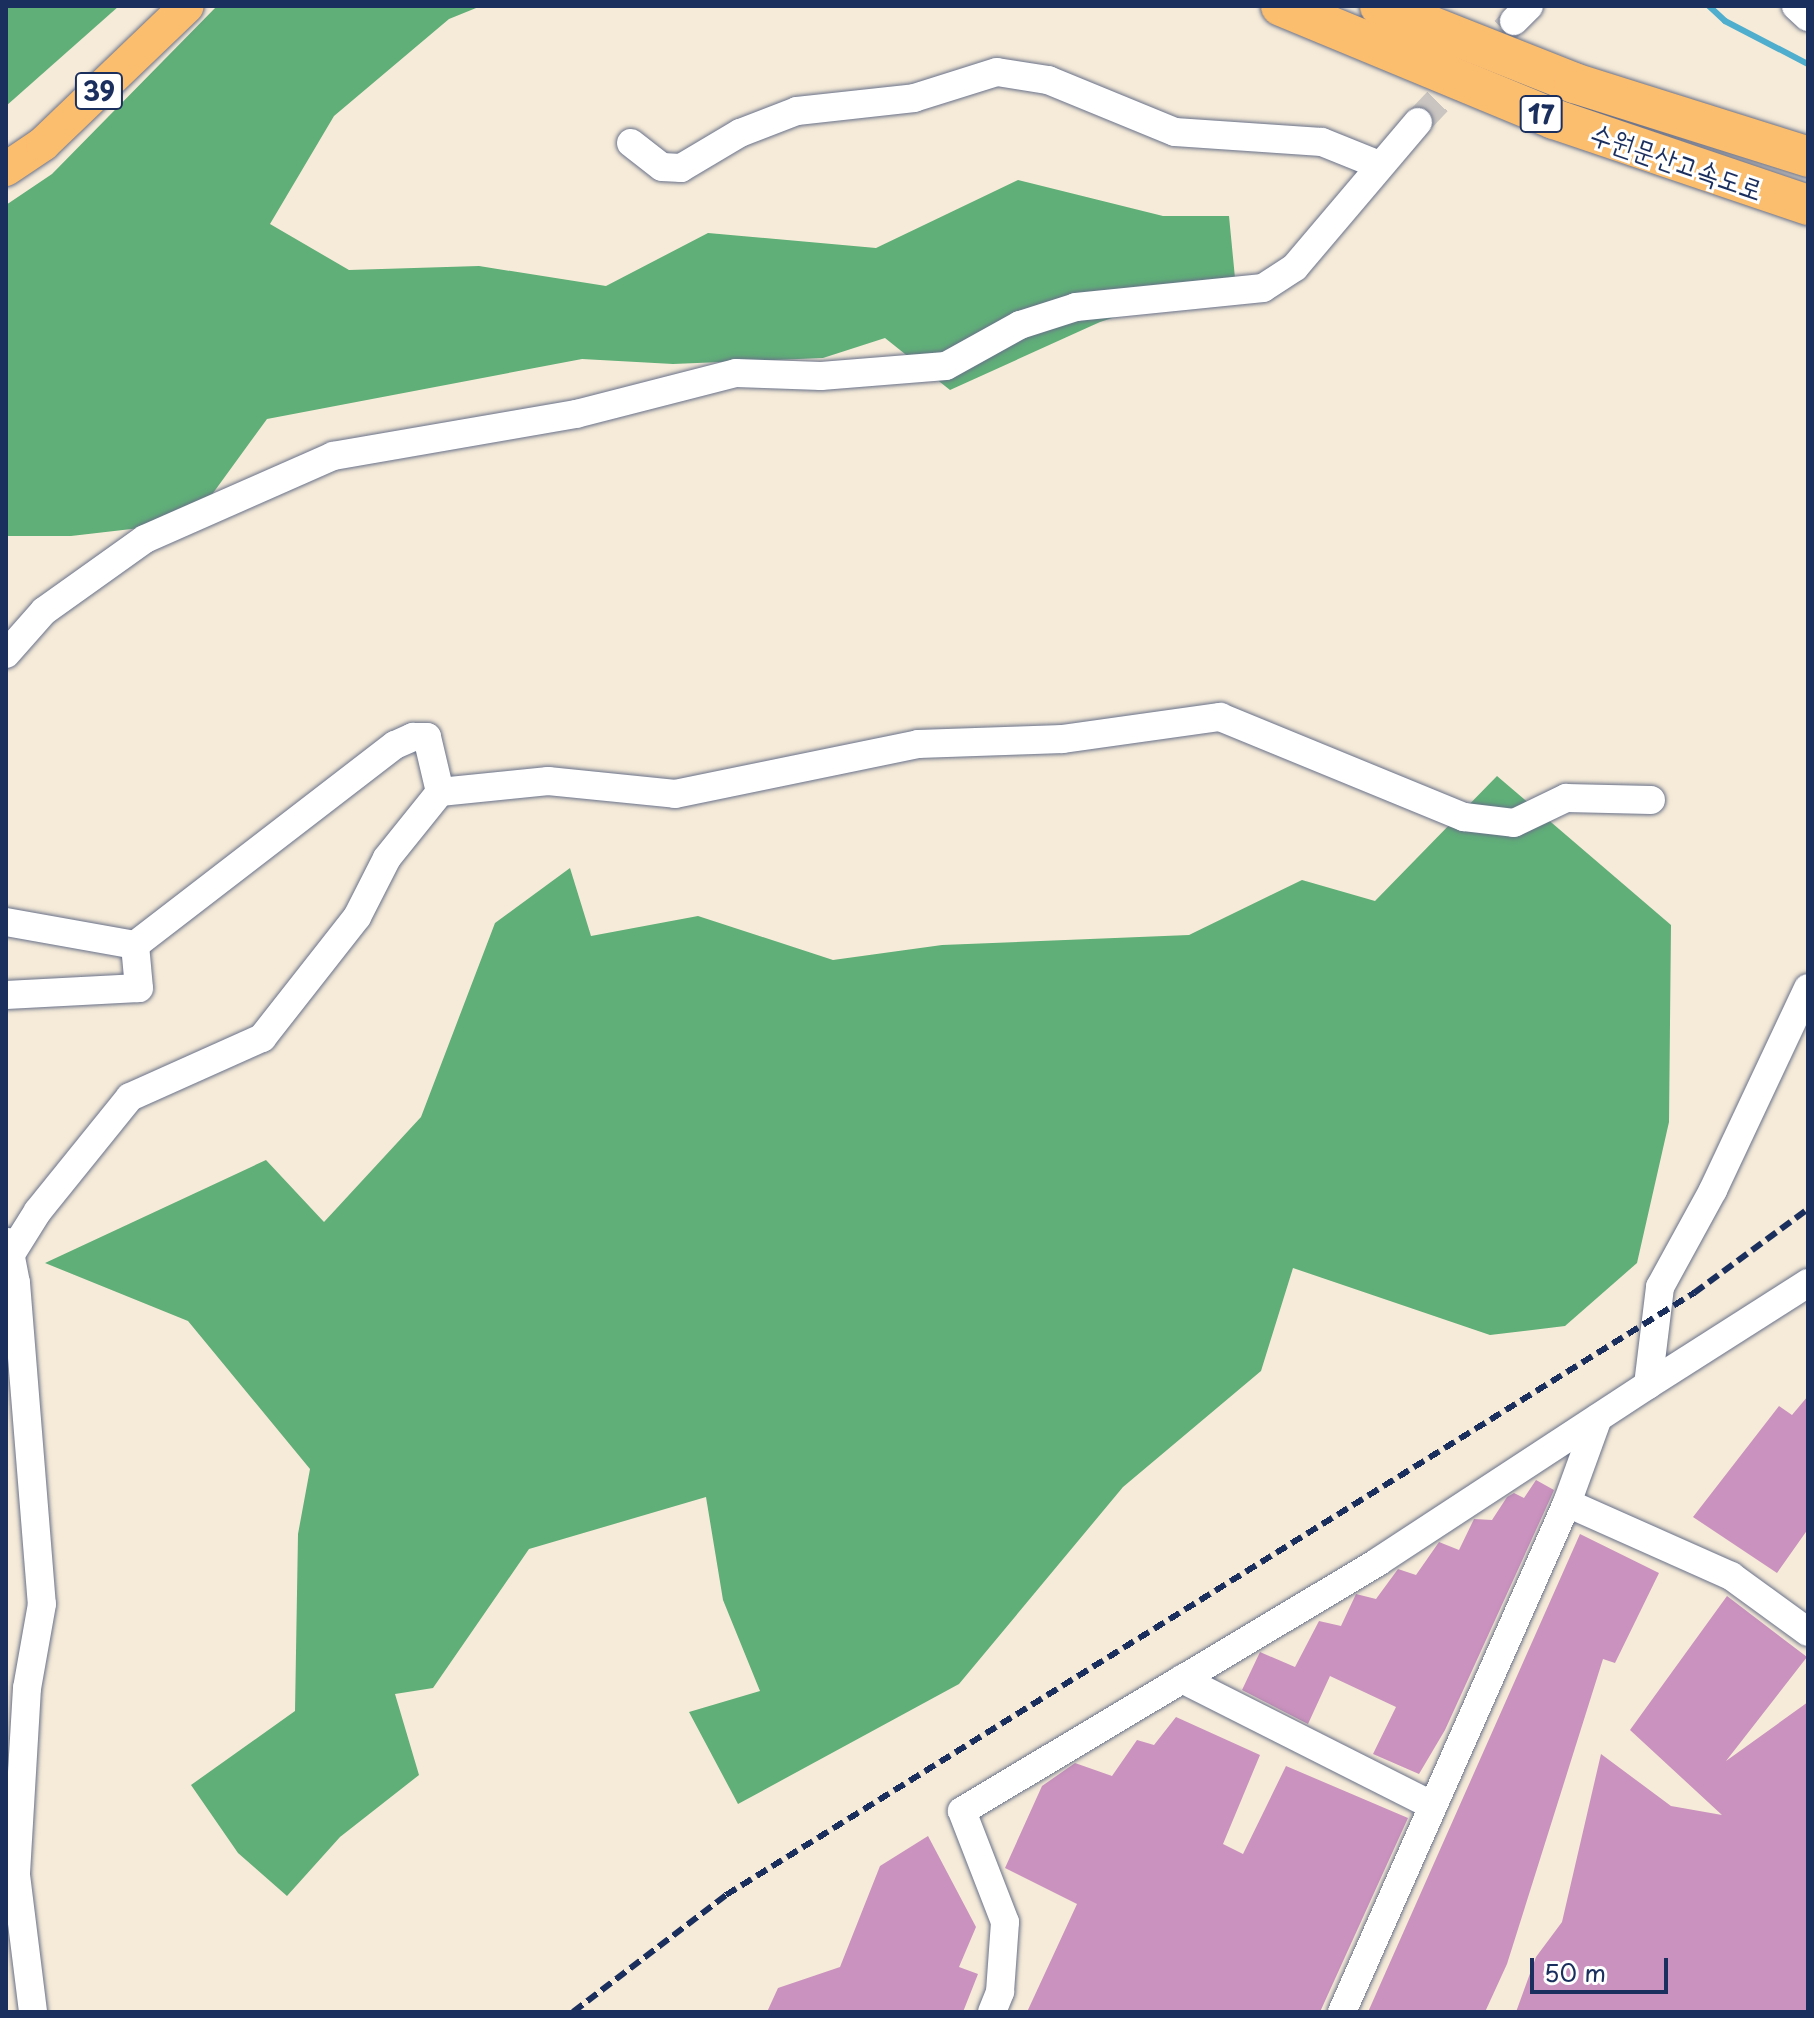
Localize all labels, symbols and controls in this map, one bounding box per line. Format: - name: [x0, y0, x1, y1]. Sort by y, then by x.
- road number: 39: [73, 69, 125, 113]
- road number: 17: [1519, 92, 1563, 136]
- street label: 수원문산고속도로: [1586, 116, 1768, 206]
- scale bar: [1534, 1942, 1672, 1992]
- text: 50 m: [1544, 1954, 1606, 1990]

